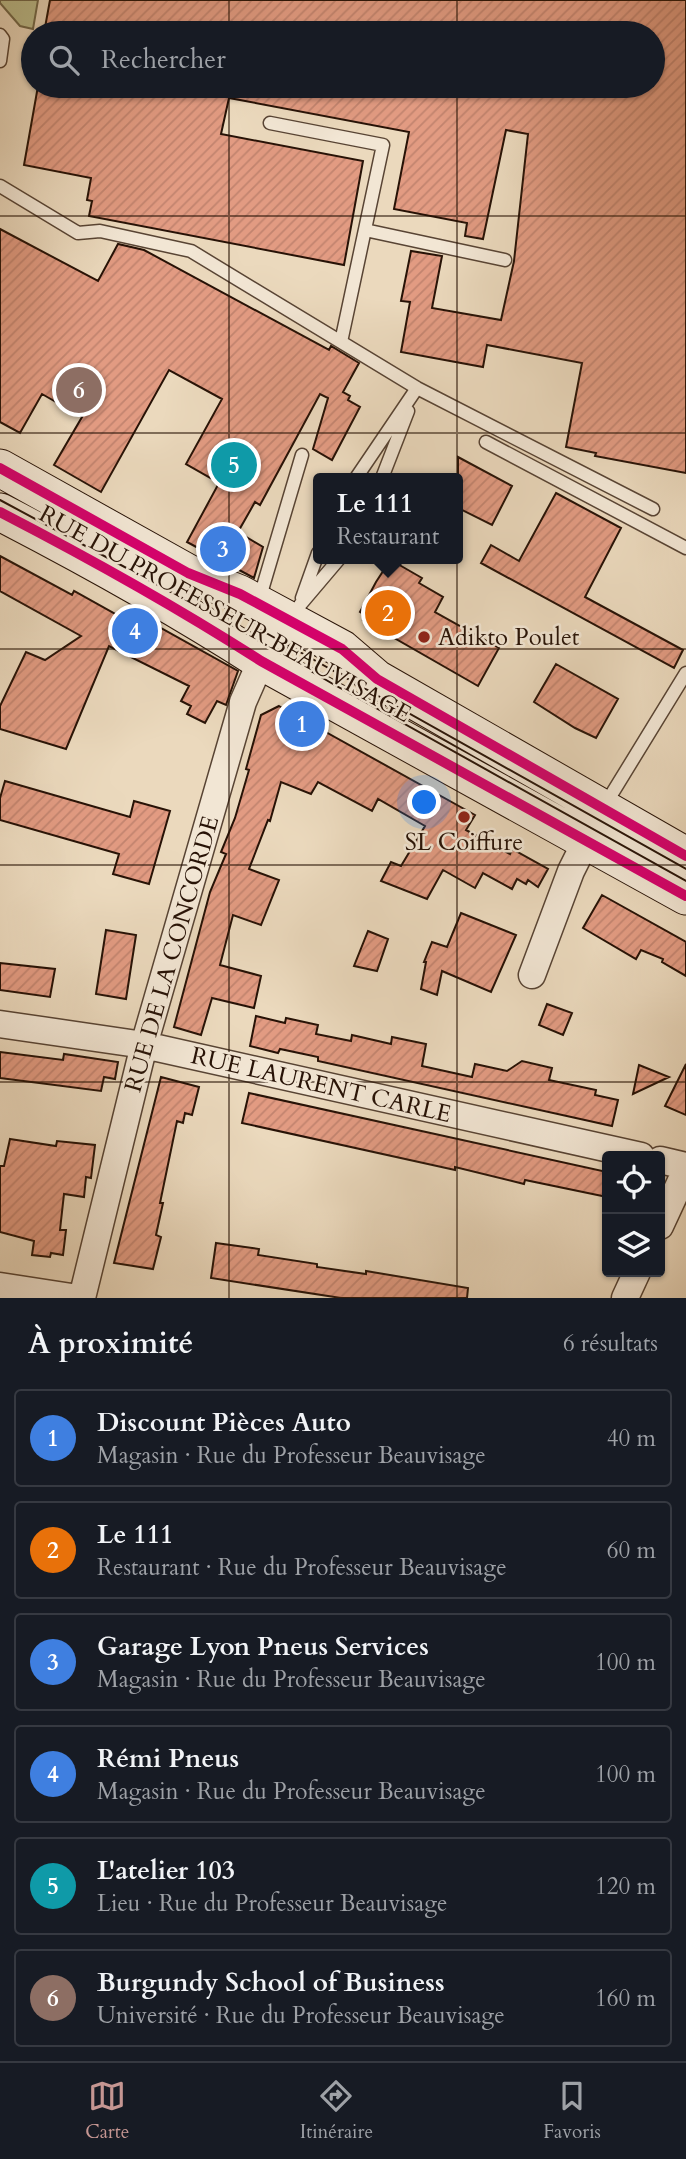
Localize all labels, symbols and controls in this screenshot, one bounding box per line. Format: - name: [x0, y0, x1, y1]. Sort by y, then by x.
- search box: [21, 21, 665, 98]
- icon: search: [45, 41, 83, 79]
- text: Rechercher: [101, 42, 226, 77]
- pin: 6: [56, 364, 102, 416]
- pin: 5: [211, 439, 257, 491]
- popup: [313, 473, 463, 564]
- text: Le 111: [337, 486, 413, 521]
- street label: RUE DU PROFESSEUR BEAUVISAGE: [33, 497, 417, 731]
- text: Restaurant: [337, 521, 439, 552]
- pin: 3: [200, 523, 246, 575]
- pin: 2: [365, 587, 411, 639]
- pin: 4: [112, 605, 158, 657]
- place label: Adikto Poulet: [438, 621, 580, 654]
- marker: Adikto Poulet: [416, 629, 432, 645]
- pin: 1: [279, 698, 325, 750]
- your location: [407, 785, 441, 819]
- marker: SL Coiffure: [456, 809, 472, 825]
- street label: RUE DE LA CONCORDE: [117, 812, 227, 1096]
- place label: SL Coiffure: [405, 826, 523, 859]
- street label: RUE LAURENT CARLE: [188, 1039, 454, 1131]
- map controls: [602, 1151, 665, 1277]
- button: locate: [602, 1151, 665, 1214]
- button: layers: [602, 1214, 665, 1277]
- text: À proximité: [28, 1323, 193, 1364]
- text: 6 résultats: [563, 1328, 658, 1359]
- text: Discount Pièces Auto: [97, 1405, 351, 1440]
- text: 1: [47, 1423, 59, 1454]
- text: 40 m: [607, 1423, 656, 1454]
- text: Magasin · Rue du Professeur Beauvisage: [97, 1440, 486, 1471]
- text: Le 111: [97, 1517, 173, 1552]
- text: 2: [47, 1535, 59, 1566]
- text: 60 m: [607, 1535, 656, 1566]
- text: Restaurant · Rue du Professeur Beauvisage: [97, 1552, 507, 1583]
- text: Garage Lyon Pneus Services: [97, 1629, 429, 1664]
- text: 3: [47, 1647, 59, 1678]
- text: 100 m: [595, 1647, 656, 1678]
- text: Magasin · Rue du Professeur Beauvisage: [97, 1664, 486, 1695]
- text: Rémi Pneus: [97, 1741, 239, 1776]
- text: 4: [47, 1759, 59, 1790]
- text: 100 m: [595, 1759, 656, 1790]
- text: Magasin · Rue du Professeur Beauvisage: [97, 1776, 486, 1807]
- text: L'atelier 103: [97, 1853, 235, 1888]
- text: 5: [47, 1871, 59, 1902]
- text: 120 m: [595, 1871, 656, 1902]
- text: Lieu · Rue du Professeur Beauvisage: [97, 1888, 447, 1919]
- text: Burgundy School of Business: [97, 1965, 445, 2000]
- text: 6: [47, 1983, 59, 2014]
- text: 160 m: [595, 1983, 656, 2014]
- text: Université · Rue du Professeur Beauvisage: [97, 2000, 505, 2031]
- tab: Carte: [85, 2077, 129, 2145]
- tab: Itinéraire: [300, 2077, 373, 2145]
- tab: Favoris: [543, 2077, 601, 2145]

